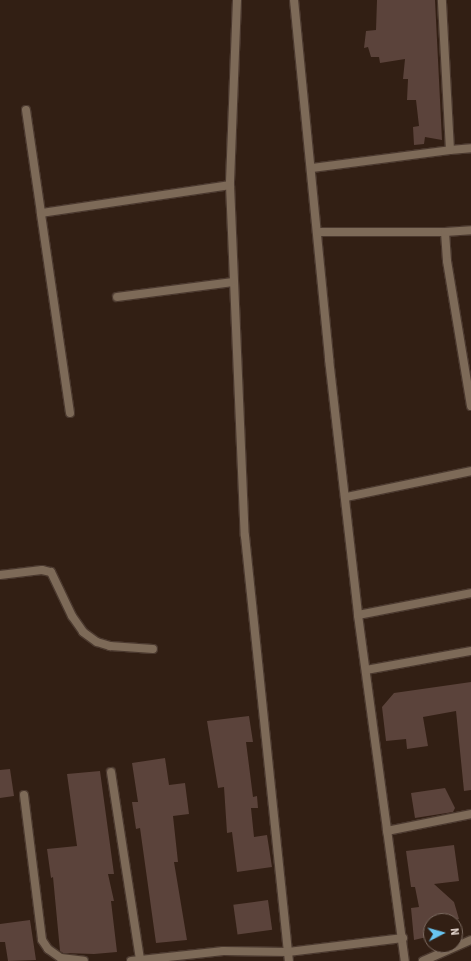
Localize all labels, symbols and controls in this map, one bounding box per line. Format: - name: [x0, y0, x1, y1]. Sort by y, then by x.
- north arrow: [423, 913, 463, 953]
- text: N: [447, 927, 462, 936]

